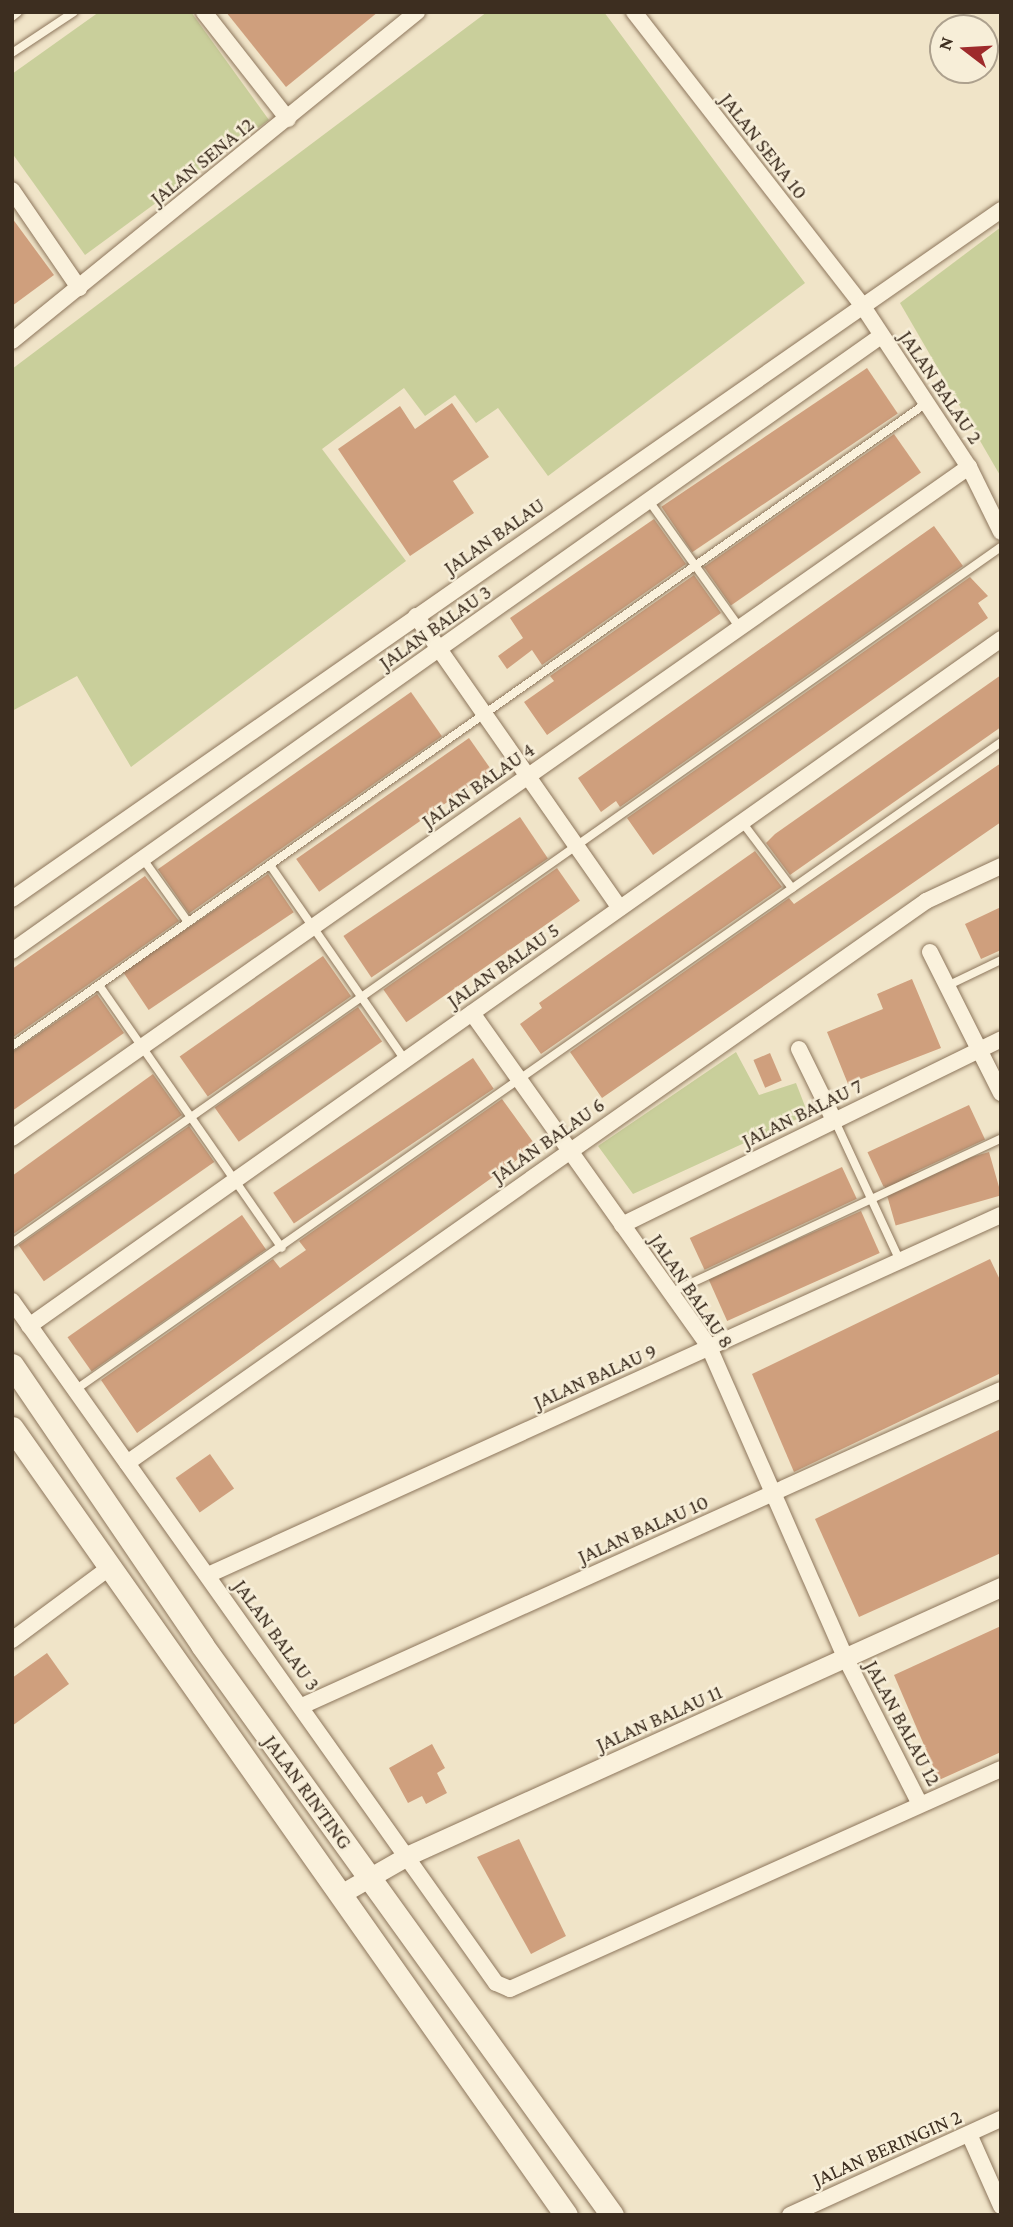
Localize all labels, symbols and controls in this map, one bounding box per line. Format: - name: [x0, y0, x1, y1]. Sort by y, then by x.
- north arrow: [929, 14, 999, 84]
- text: N: [933, 34, 957, 53]
- street label: JALAN SENA 10: [715, 88, 813, 204]
- street label: JALAN SENA 12: [145, 112, 259, 210]
- street label: JALAN BALAU 2: [894, 325, 988, 449]
- street label: JALAN BALAU: [439, 492, 549, 580]
- street label: JALAN BALAU 3: [374, 579, 496, 675]
- street label: JALAN BALAU 4: [417, 737, 539, 833]
- street label: JALAN BALAU 5: [442, 917, 564, 1013]
- street label: JALAN BALAU 7: [738, 1073, 866, 1153]
- street label: JALAN BALAU 6: [487, 1092, 609, 1188]
- street label: JALAN BALAU 8: [644, 1229, 740, 1353]
- street label: JALAN BALAU 9: [530, 1338, 660, 1414]
- street label: JALAN BALAU 10: [574, 1489, 712, 1569]
- street label: JALAN BALAU 3: [228, 1574, 326, 1696]
- street label: JALAN BALAU 12: [859, 1656, 947, 1790]
- street label: JALAN BALAU 11: [592, 1679, 726, 1757]
- street label: JALAN RINTING: [258, 1730, 358, 1854]
- street label: JALAN BERINGIN 2: [809, 2104, 965, 2192]

